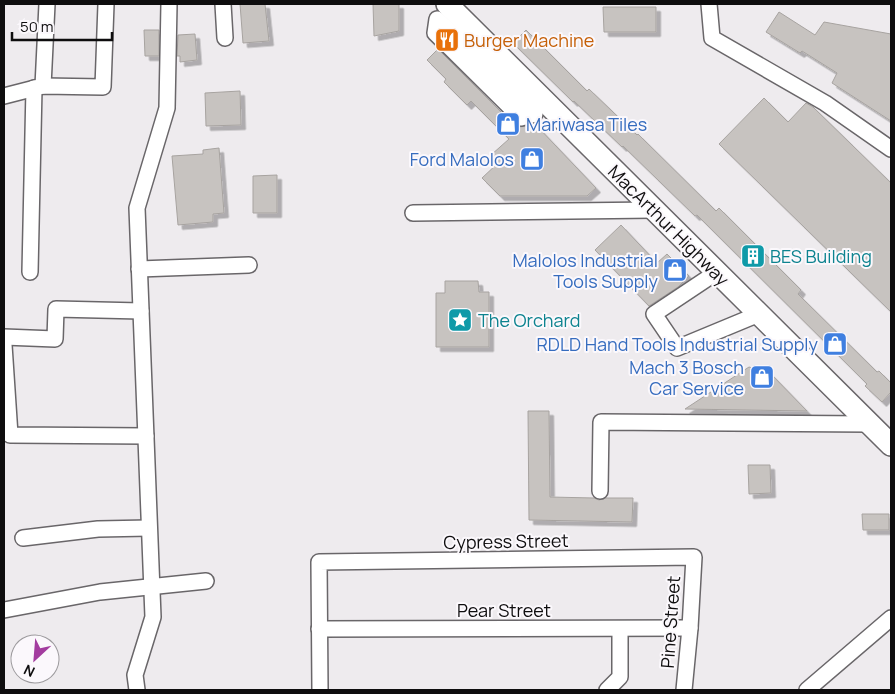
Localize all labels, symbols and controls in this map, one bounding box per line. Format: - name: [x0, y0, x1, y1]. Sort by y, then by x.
- scale bar: [12, 10, 112, 42]
- text: 50 m: [20, 16, 54, 37]
- restaurant icon: Burger Machine: [434, 27, 460, 53]
- place label: Burger Machine: [464, 28, 594, 52]
- shop icon: Mariwasa Tiles: [495, 111, 521, 137]
- place label: Mariwasa Tiles: [526, 112, 647, 136]
- shop icon: Ford Malolos: [519, 146, 545, 172]
- place label: Ford Malolos: [410, 147, 514, 171]
- street label: MacArthur Highway: [603, 159, 735, 291]
- building icon: BES Building: [740, 243, 766, 269]
- place label: BES Building: [770, 244, 872, 268]
- place label: Malolos Industrial Tools Supply: [512, 248, 658, 293]
- shop icon: Malolos Industrial Tools Supply: [662, 257, 688, 283]
- place icon: The Orchard: [447, 307, 473, 333]
- place label: The Orchard: [478, 308, 581, 332]
- shop icon: RDLD Hand Tools Industrial Supply: [822, 331, 848, 357]
- place label: RDLD Hand Tools Industrial Supply: [536, 332, 818, 356]
- place label: Mach 3 Bosch Car Service: [629, 355, 744, 400]
- shop icon: Mach 3 Bosch Car Service: [749, 364, 775, 390]
- street label: Cypress Street: [443, 528, 569, 554]
- street label: Pine Street: [655, 575, 685, 669]
- street label: Pear Street: [457, 598, 551, 622]
- north arrow: [10, 634, 60, 684]
- text: N: [20, 660, 38, 682]

